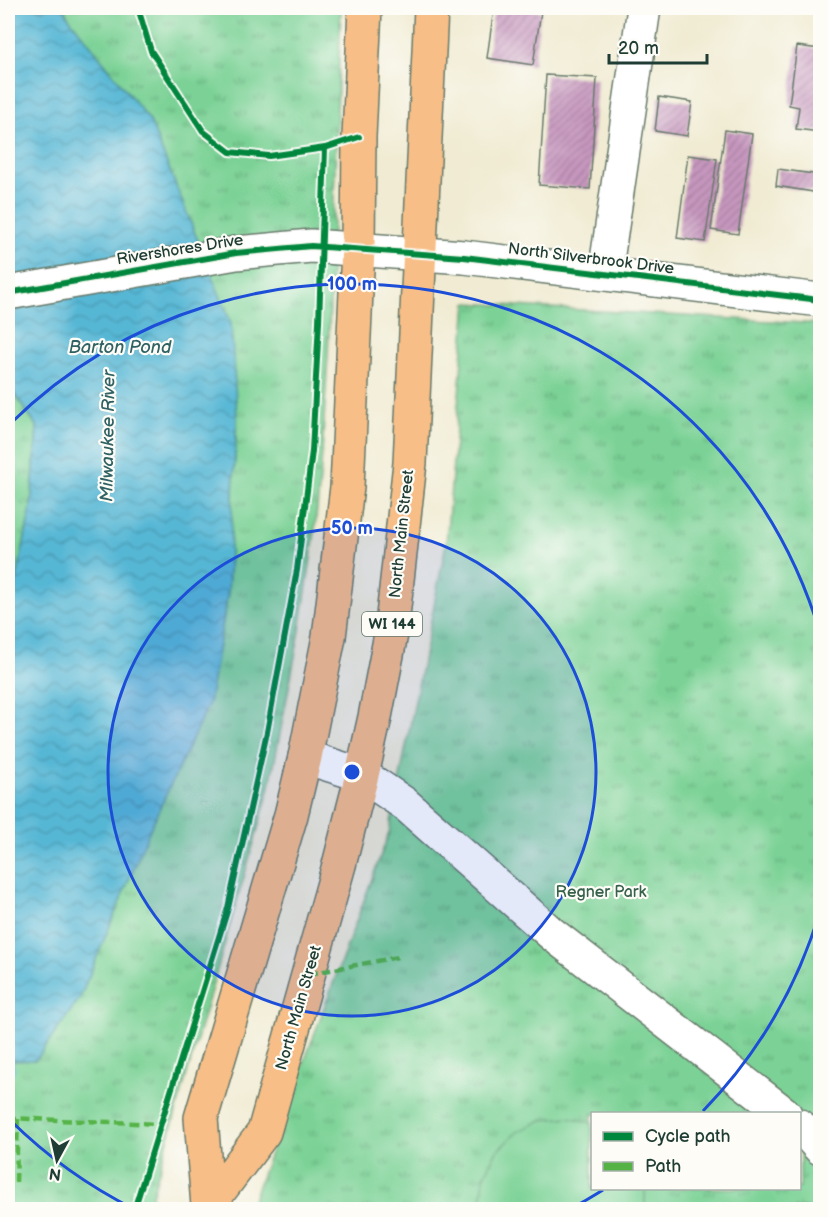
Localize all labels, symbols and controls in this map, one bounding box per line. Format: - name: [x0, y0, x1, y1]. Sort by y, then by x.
- scale bar: [609, 27, 706, 65]
- text: 20 m: [618, 38, 659, 59]
- street label: Rivershores Drive: [115, 231, 245, 269]
- street label: North Silverbrook Drive: [507, 239, 676, 279]
- text: 100 m: [327, 274, 377, 295]
- water label: Barton Pond: [69, 337, 172, 358]
- water label: Milwaukee River: [96, 368, 120, 502]
- street label: North Main Street: [386, 469, 418, 599]
- text: 50 m: [331, 518, 373, 539]
- road number: WI 144: [362, 612, 422, 636]
- centre of rings: [342, 762, 362, 782]
- park label: Regner Park: [556, 883, 647, 902]
- street label: North Main Street: [272, 943, 326, 1072]
- legend: [591, 1112, 801, 1190]
- text: Cycle path: [645, 1126, 731, 1147]
- north arrow: [27, 1130, 87, 1190]
- text: Path: [645, 1156, 681, 1177]
- text: N: [48, 1163, 62, 1184]

